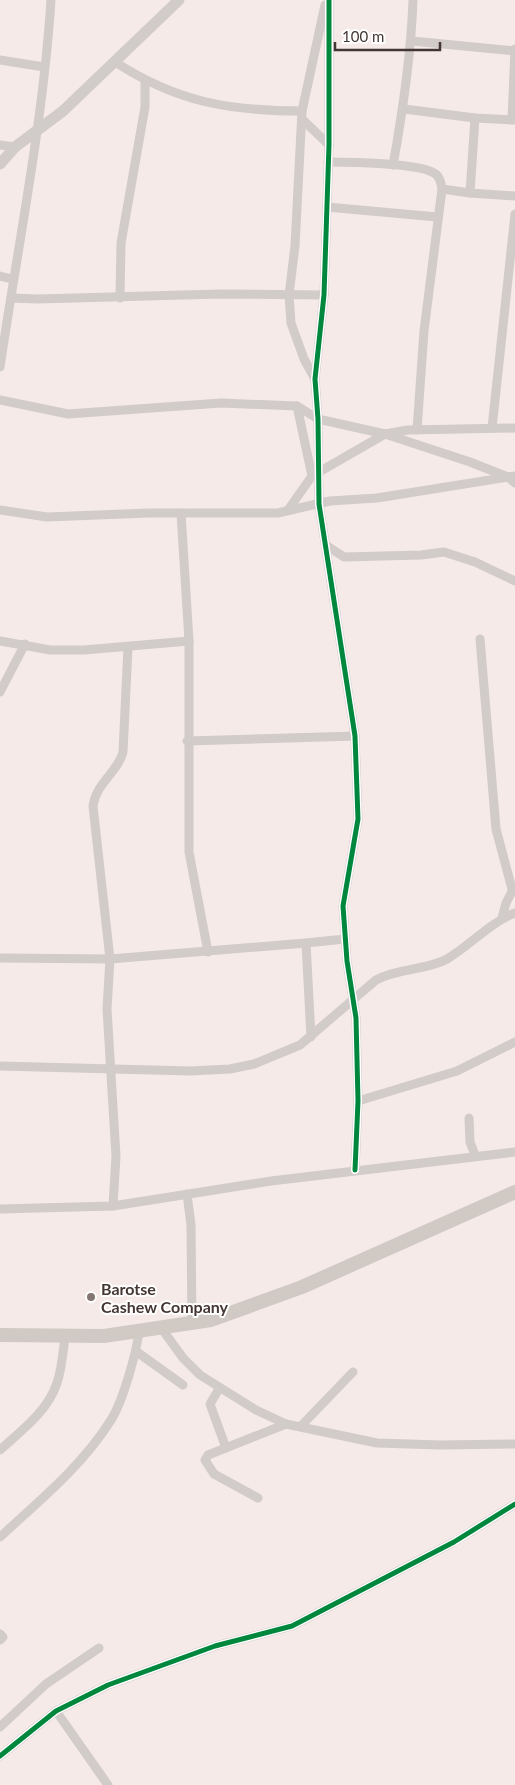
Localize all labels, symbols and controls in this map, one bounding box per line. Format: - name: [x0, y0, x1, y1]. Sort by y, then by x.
- scale bar: [335, 20, 440, 52]
- text: 100 m: [342, 27, 384, 45]
- place label: Barotse Cashew Company: [101, 1279, 229, 1316]
- marker: Barotse Cashew Company: [85, 1291, 97, 1303]

